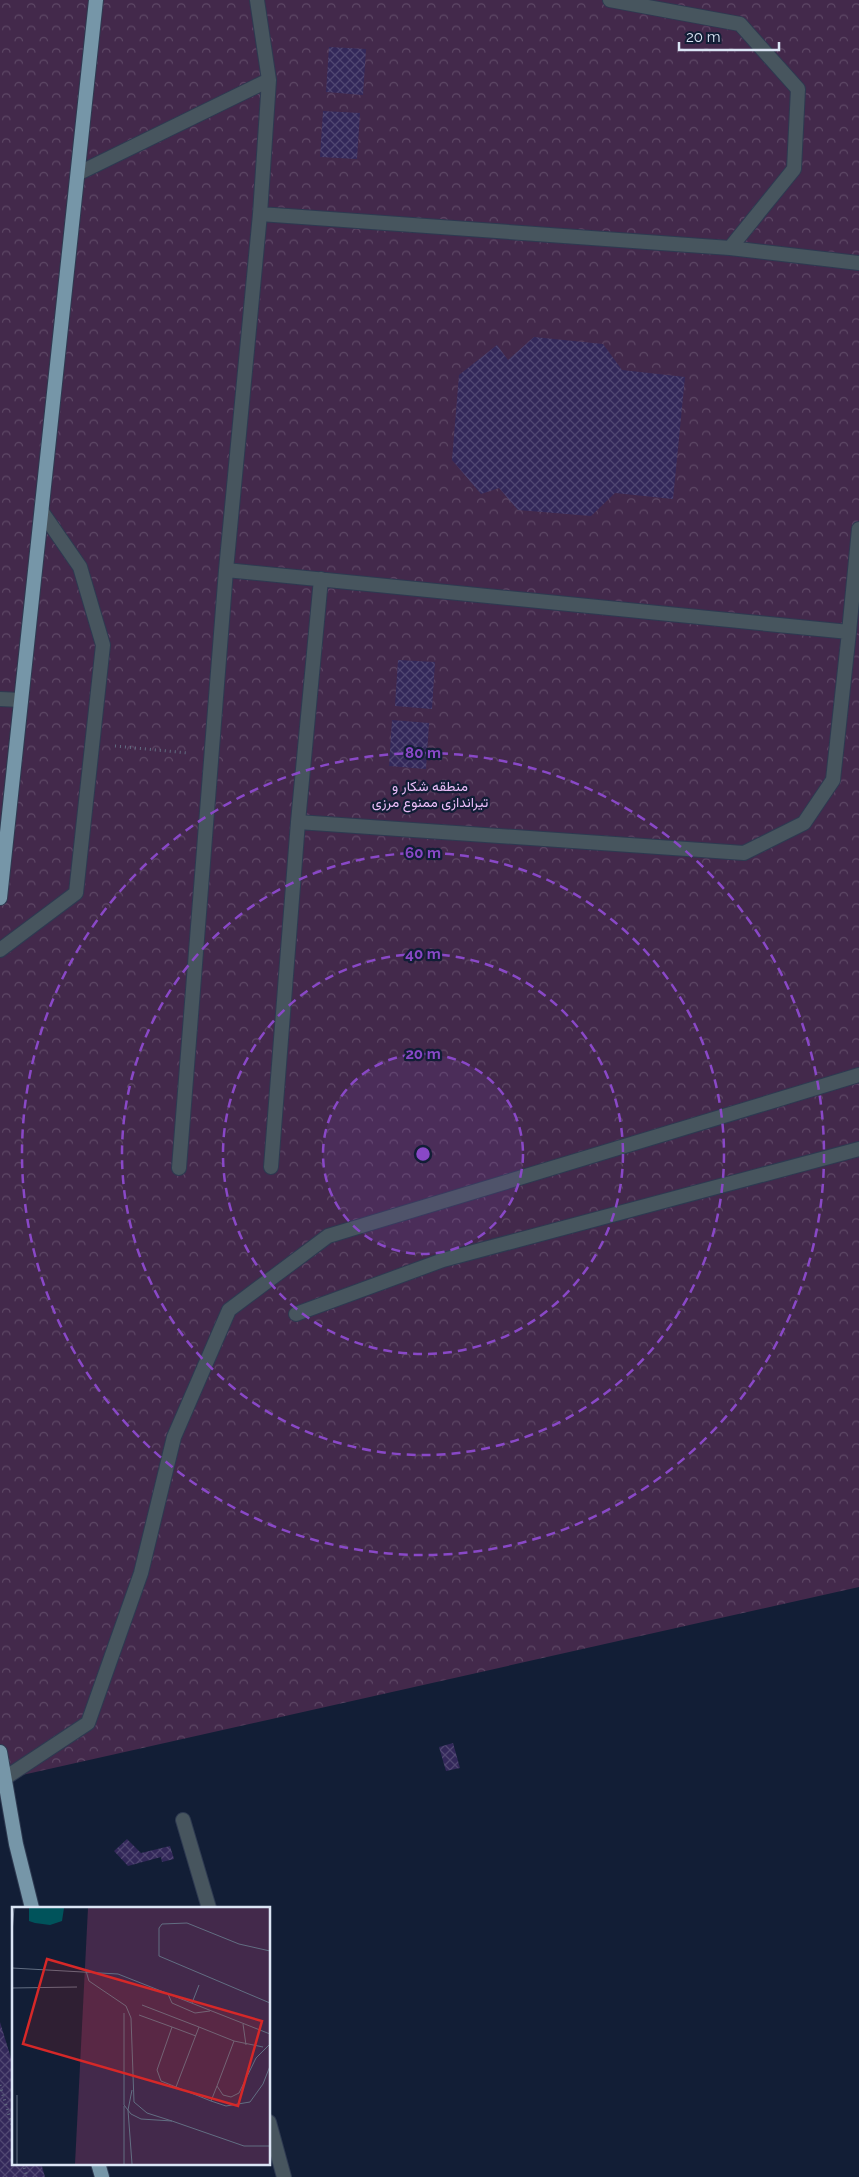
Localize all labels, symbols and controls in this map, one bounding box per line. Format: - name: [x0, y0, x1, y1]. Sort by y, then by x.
- scale bar: [679, 20, 779, 52]
- text: 20 m: [686, 28, 721, 46]
- text: 80 m: [405, 744, 441, 762]
- park label: منطقه شکار و تیراندازی ممنوع مرزی: [372, 778, 488, 813]
- text: 60 m: [405, 844, 441, 862]
- text: 40 m: [405, 945, 441, 963]
- text: 20 m: [405, 1045, 441, 1063]
- centre of rings: [414, 1145, 432, 1163]
- inset map: [12, 1907, 270, 2164]

